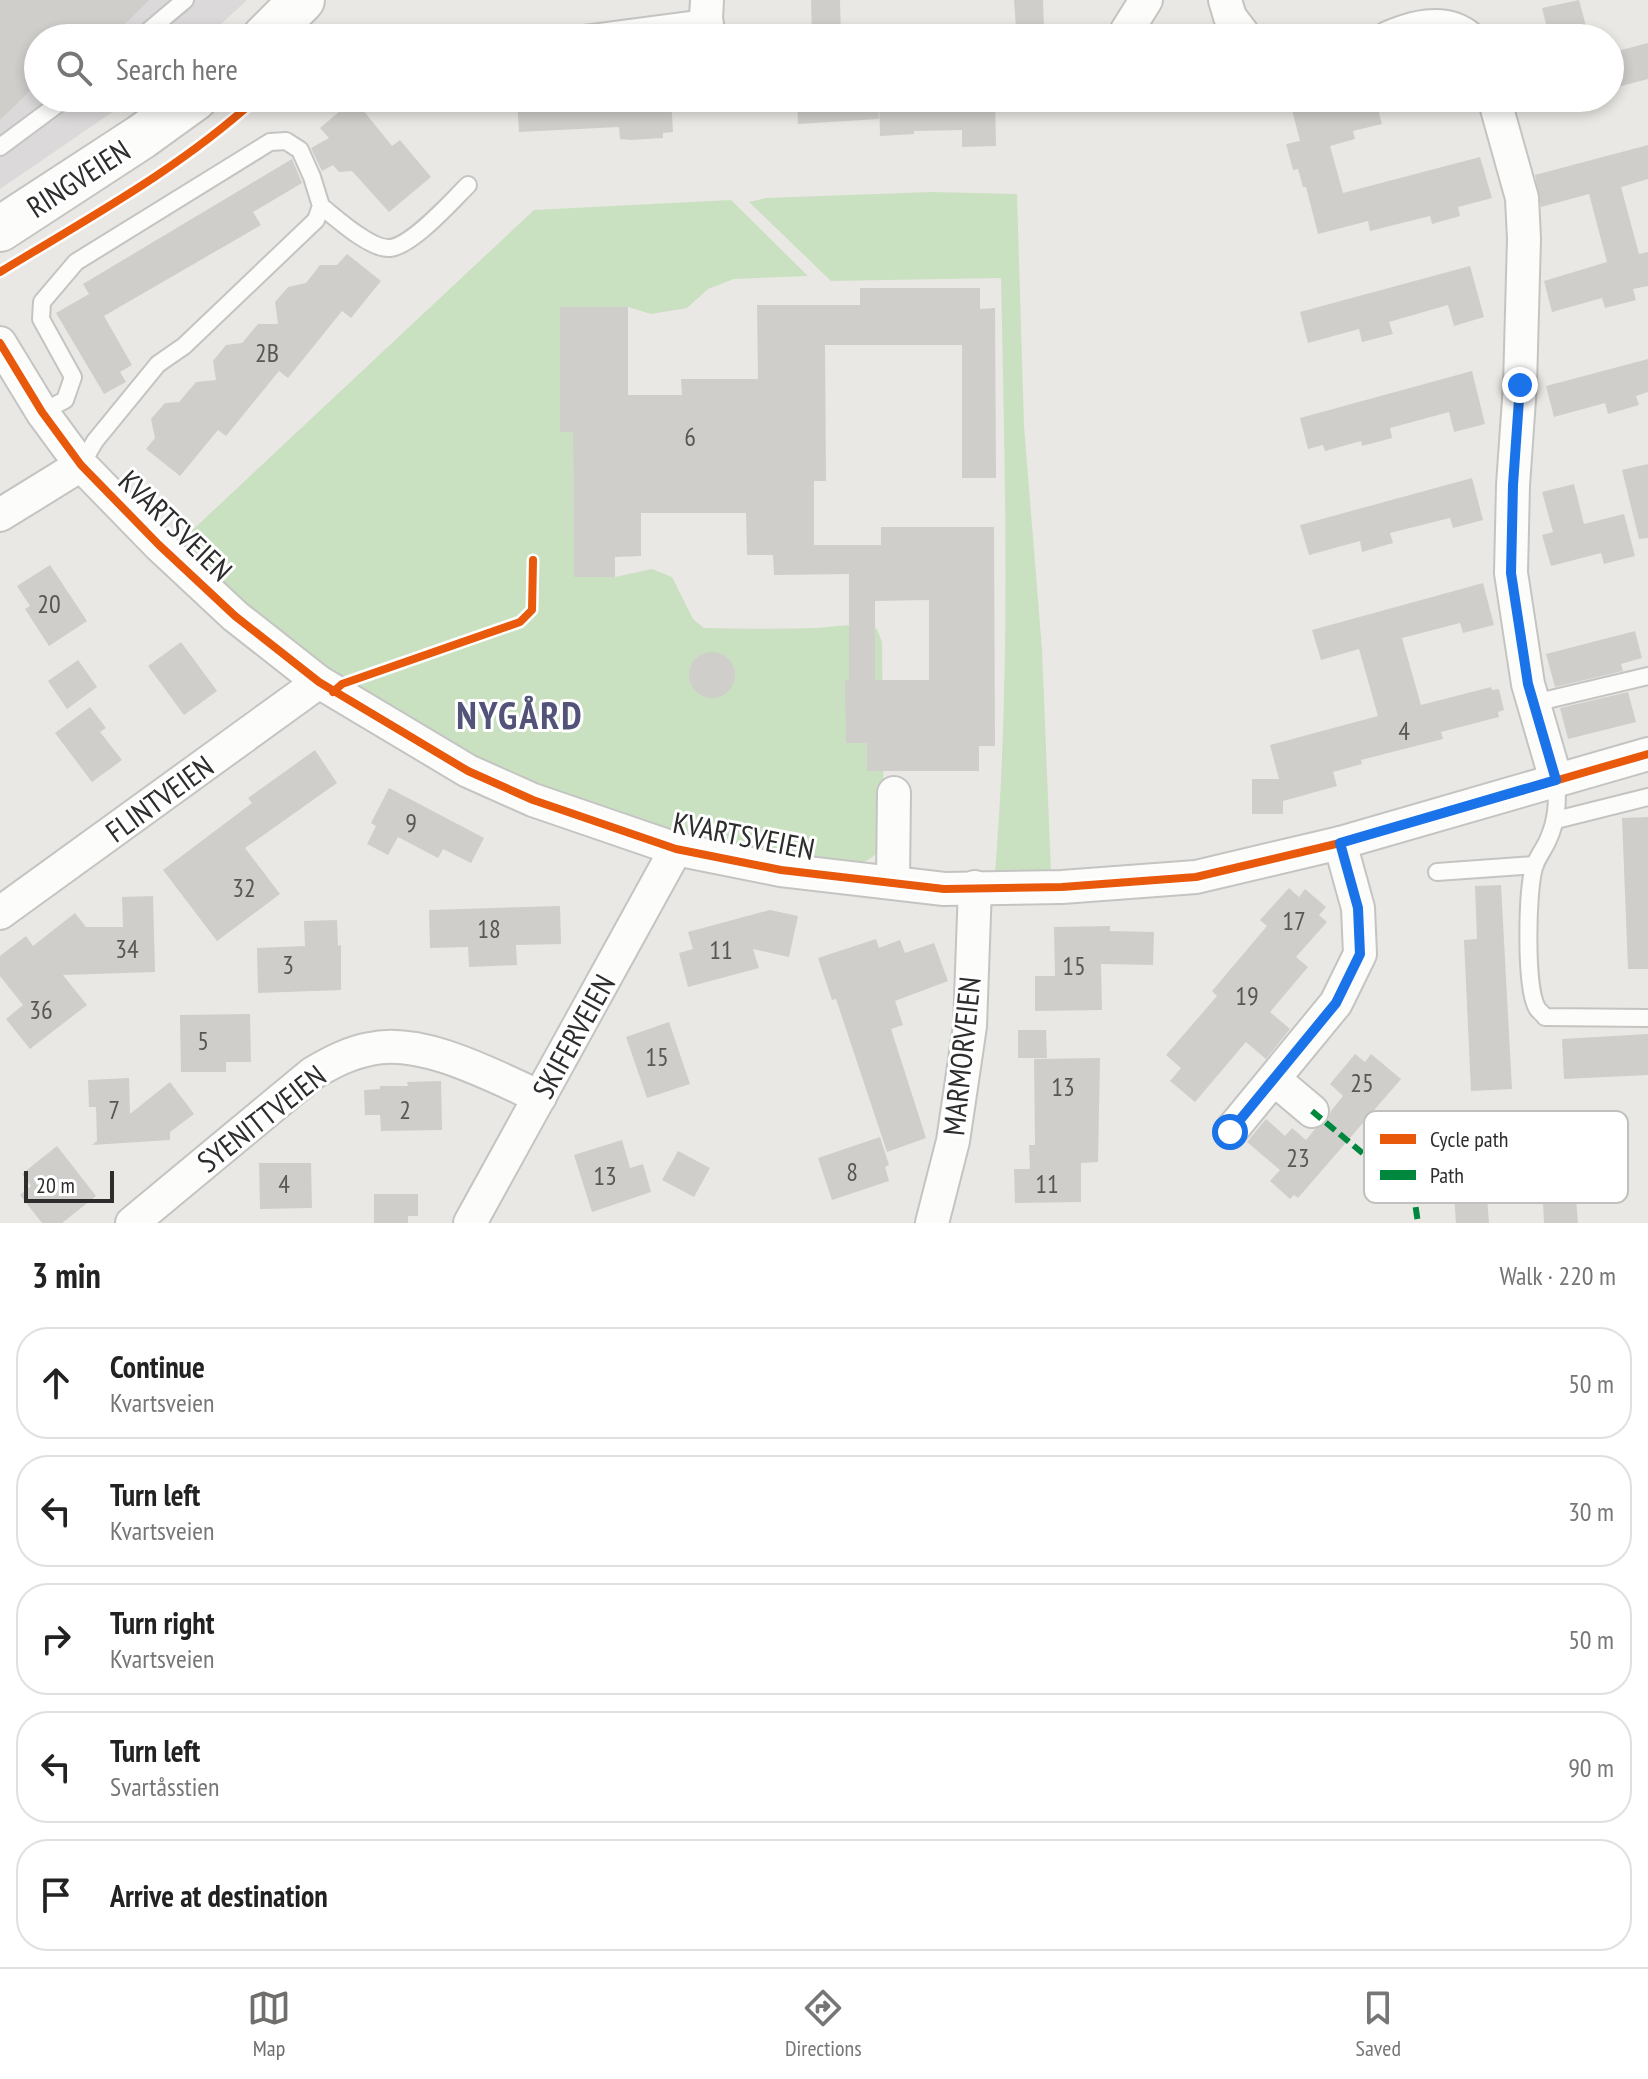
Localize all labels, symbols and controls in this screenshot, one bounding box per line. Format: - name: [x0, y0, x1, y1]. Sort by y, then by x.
- search box: [24, 24, 1624, 112]
- icon: search: [52, 46, 96, 90]
- text: Search here: [116, 49, 238, 88]
- street label: RINGVEIEN: [19, 130, 137, 226]
- house number: 2B: [255, 336, 279, 369]
- route end: [1502, 367, 1538, 403]
- house number: 6: [684, 420, 696, 453]
- street label: KVARTSVEIEN: [111, 461, 241, 589]
- house number: 20: [37, 587, 61, 620]
- district label: NYGÅRD: [456, 690, 584, 739]
- house number: 4: [1398, 714, 1410, 747]
- street label: FLINTVEIEN: [97, 746, 221, 850]
- street label: KVARTSVEIEN: [670, 802, 818, 868]
- house number: 9: [405, 806, 417, 839]
- house number: 32: [232, 871, 256, 904]
- house number: 17: [1282, 904, 1306, 937]
- house number: 18: [477, 912, 501, 945]
- house number: 34: [115, 932, 139, 965]
- house number: 11: [709, 933, 733, 966]
- house number: 3: [282, 948, 294, 981]
- house number: 15: [1062, 949, 1086, 982]
- street label: SKIFERVEIEN: [523, 967, 623, 1105]
- street label: MARMORVEIEN: [933, 975, 989, 1137]
- house number: 19: [1235, 979, 1259, 1012]
- house number: 36: [29, 993, 53, 1026]
- house number: 5: [197, 1024, 209, 1057]
- house number: 15: [645, 1040, 669, 1073]
- street label: SYENITTVEIEN: [189, 1056, 333, 1180]
- house number: 25: [1350, 1066, 1374, 1099]
- house number: 13: [1051, 1070, 1075, 1103]
- house number: 7: [108, 1093, 120, 1126]
- house number: 2: [399, 1093, 411, 1126]
- legend: [1364, 1111, 1628, 1203]
- route start: [1212, 1114, 1248, 1150]
- text: Cycle path: [1430, 1125, 1508, 1153]
- house number: 23: [1286, 1141, 1310, 1174]
- house number: 8: [846, 1155, 858, 1188]
- house number: 13: [593, 1159, 617, 1192]
- text: Path: [1430, 1161, 1464, 1189]
- scale bar: [24, 1167, 114, 1203]
- house number: 4: [278, 1167, 290, 1200]
- house number: 11: [1035, 1167, 1059, 1200]
- text: 20 m: [36, 1171, 75, 1199]
- text: 3 min: [32, 1253, 101, 1297]
- text: Walk · 220 m: [1499, 1259, 1616, 1292]
- text: Continue: [110, 1347, 205, 1386]
- icon: ahead: [34, 1361, 78, 1405]
- text: 50 m: [1568, 1367, 1614, 1400]
- text: Kvartsveien: [110, 1386, 215, 1419]
- text: Turn left: [110, 1475, 200, 1514]
- icon: left: [34, 1489, 78, 1533]
- text: 30 m: [1568, 1495, 1614, 1528]
- text: Kvartsveien: [110, 1514, 215, 1547]
- text: Turn right: [110, 1603, 214, 1642]
- icon: right: [34, 1617, 78, 1661]
- text: 50 m: [1568, 1623, 1614, 1656]
- text: Kvartsveien: [110, 1642, 215, 1675]
- text: Turn left: [110, 1731, 200, 1770]
- icon: left: [34, 1745, 78, 1789]
- text: 90 m: [1568, 1751, 1614, 1784]
- text: Svartåsstien: [110, 1770, 219, 1803]
- icon: arrive: [34, 1873, 78, 1917]
- text: Arrive at destination: [110, 1876, 328, 1915]
- tab: Map: [247, 1986, 291, 2062]
- tab: Directions: [785, 1986, 862, 2062]
- tab: Saved: [1356, 1986, 1401, 2062]

